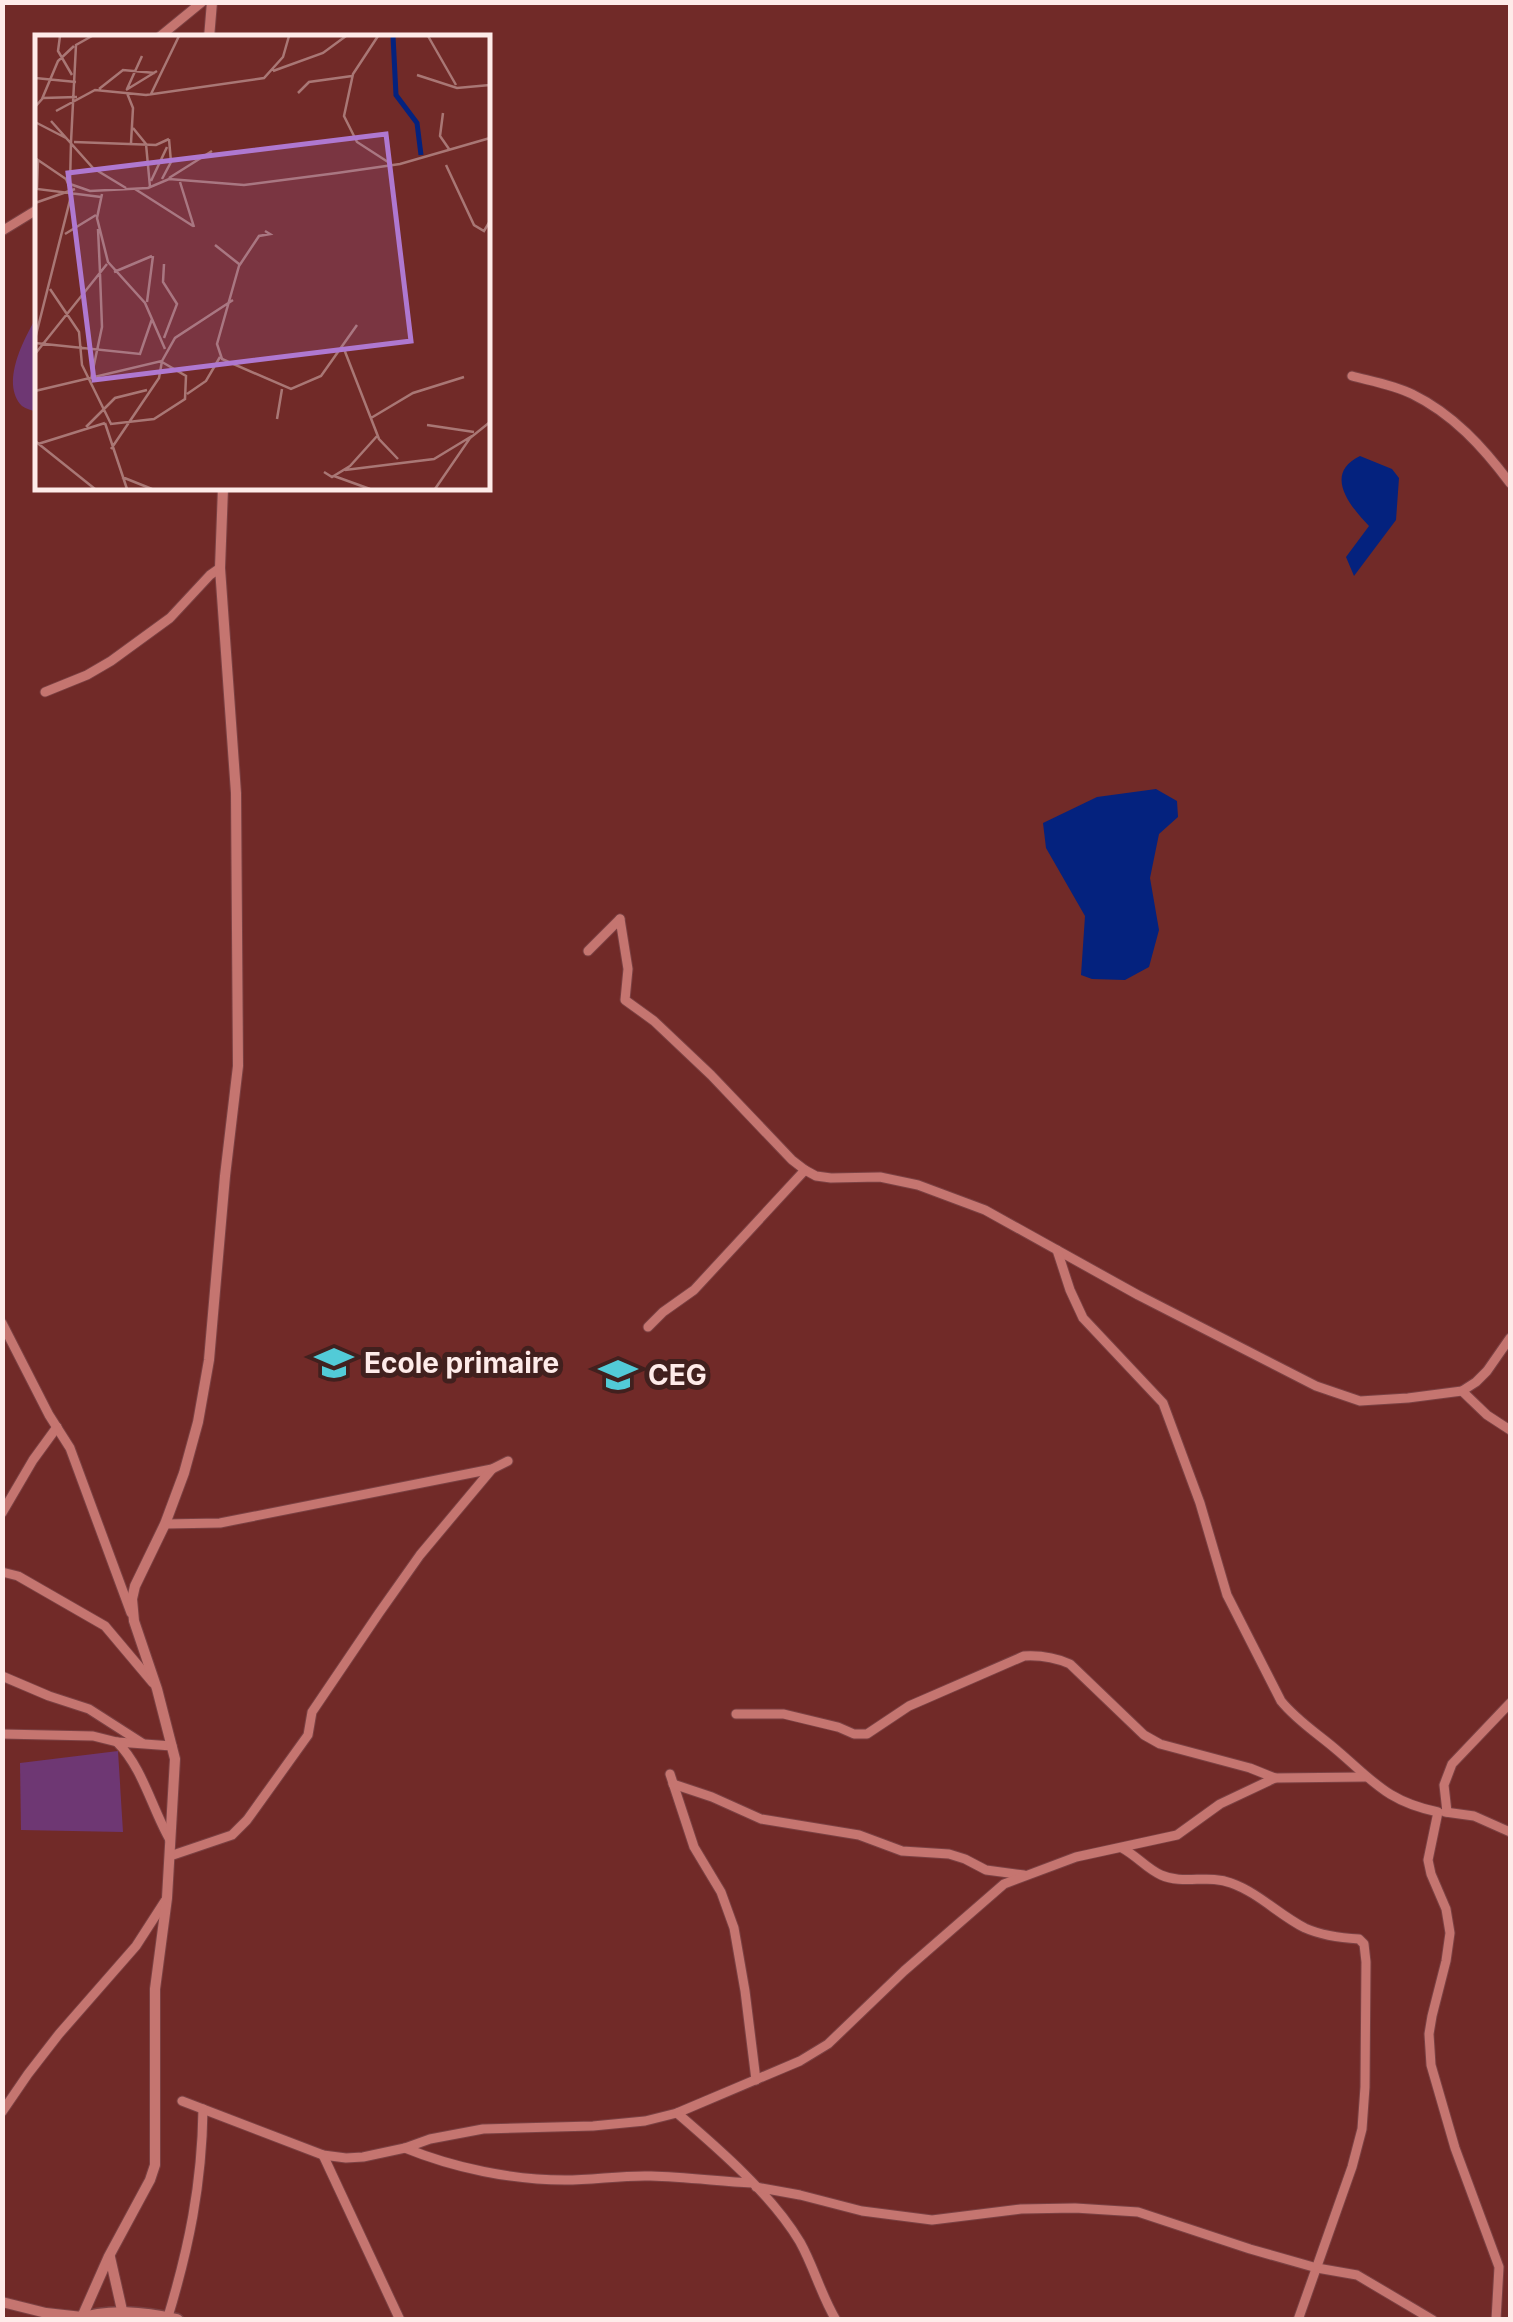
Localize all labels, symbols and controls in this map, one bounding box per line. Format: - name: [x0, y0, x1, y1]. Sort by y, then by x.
- inset map: [35, 35, 490, 490]
- school or university icon: Ecole primaire: [313, 1342, 355, 1384]
- place label: Ecole primaire: [364, 1346, 559, 1380]
- school or university icon: CEG: [597, 1354, 639, 1396]
- place label: CEG: [648, 1358, 707, 1392]

